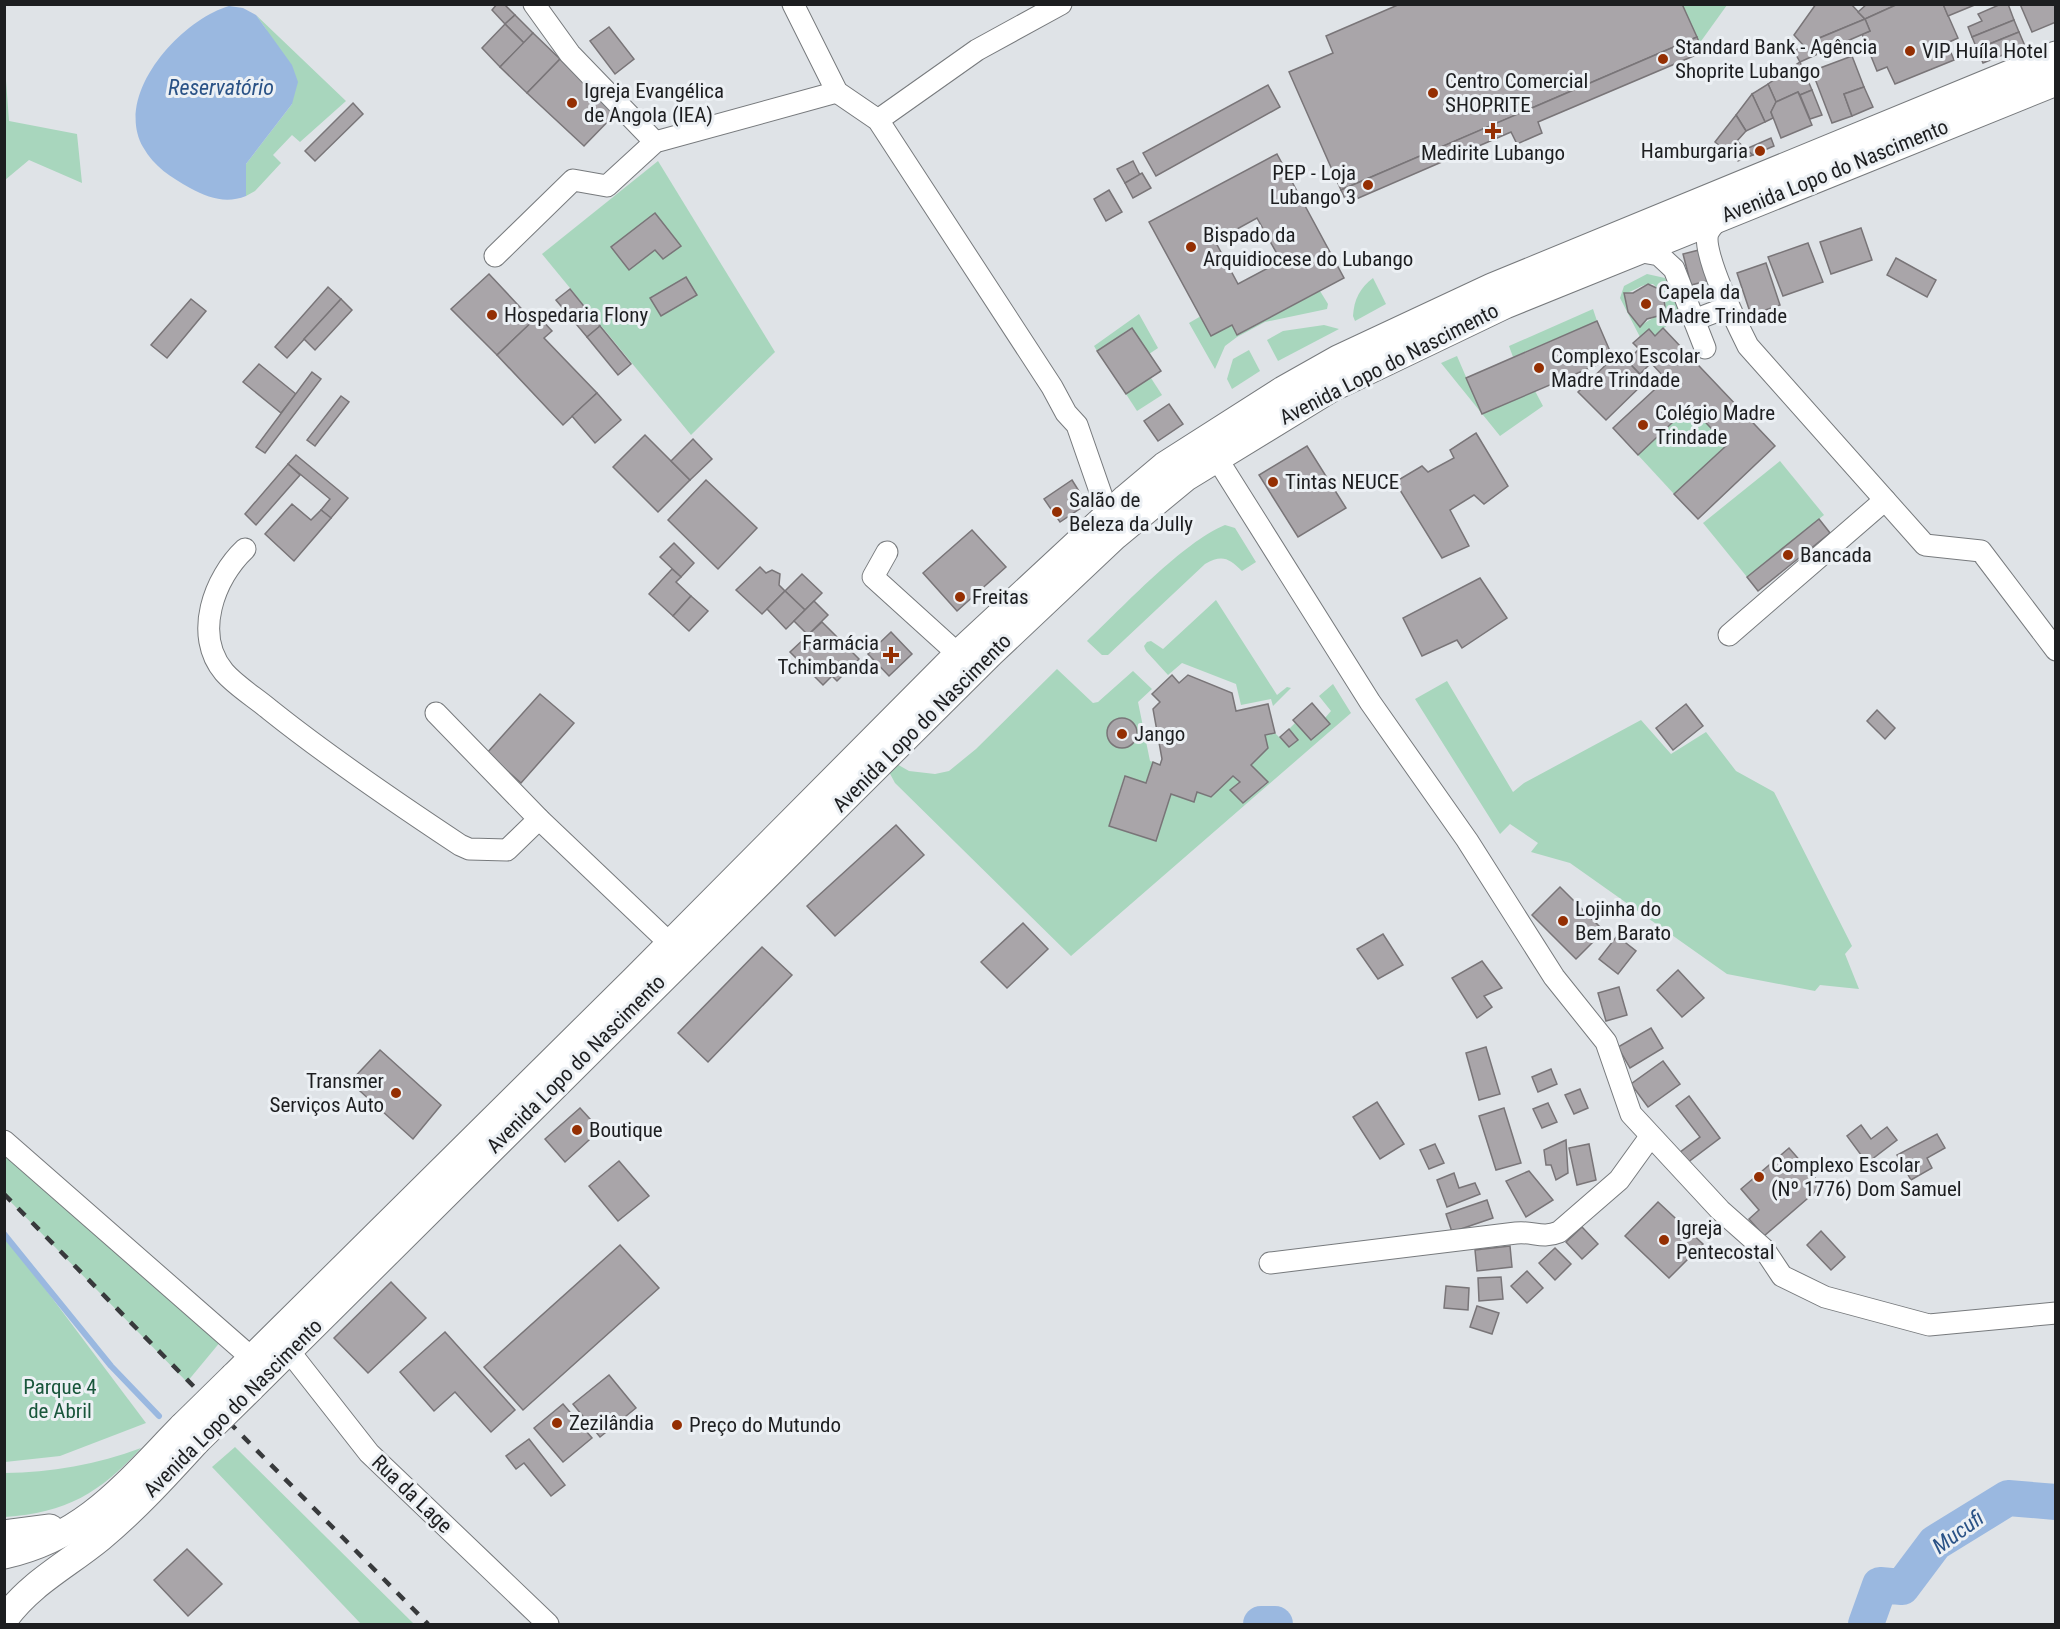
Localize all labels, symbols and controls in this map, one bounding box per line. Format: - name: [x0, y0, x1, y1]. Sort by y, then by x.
- place label: Standard Bank - Agência Shoprite Lubango: [1675, 35, 1877, 83]
- place label: VIP Huíla Hotel: [1922, 39, 2048, 63]
- marker: VIP Huíla Hotel: [1903, 44, 1917, 58]
- marker: Standard Bank - Agência Shoprite Lubango: [1656, 52, 1670, 66]
- place label: Centro Comercial SHOPRITE: [1445, 69, 1588, 117]
- water label: Reservatório: [168, 75, 274, 100]
- place label: Igreja Evangélica de Angola (IEA): [584, 79, 724, 127]
- marker: Centro Comercial SHOPRITE: [1426, 86, 1440, 100]
- marker: Igreja Evangélica de Angola (IEA): [565, 96, 579, 110]
- street label: Avenida Lopo do Nascimento: [1718, 115, 1952, 227]
- marker: Medirite Lubango: [1486, 124, 1500, 138]
- place label: Hamburgaria: [1641, 139, 1748, 163]
- place label: Medirite Lubango: [1421, 141, 1565, 165]
- marker: Hamburgaria: [1753, 144, 1767, 158]
- place label: PEP - Loja Lubango 3: [1270, 161, 1356, 209]
- marker: PEP - Loja Lubango 3: [1361, 178, 1375, 192]
- place label: Bispado da Arquidiocese do Lubango: [1203, 223, 1413, 271]
- marker: Bispado da Arquidiocese do Lubango: [1184, 240, 1198, 254]
- place label: Capela da Madre Trindade: [1658, 280, 1787, 328]
- marker: Capela da Madre Trindade: [1639, 297, 1653, 311]
- street label: Avenida Lopo do Nascimento: [1276, 298, 1502, 430]
- place label: Hospedaria Flony: [504, 303, 649, 327]
- marker: Hospedaria Flony: [485, 308, 499, 322]
- place label: Complexo Escolar Madre Trindade: [1551, 344, 1700, 392]
- marker: Complexo Escolar Madre Trindade: [1532, 361, 1546, 375]
- place label: Colégio Madre Trindade: [1655, 401, 1775, 449]
- marker: Colégio Madre Trindade: [1636, 418, 1650, 432]
- place label: Tintas NEUCE: [1285, 470, 1399, 494]
- marker: Tintas NEUCE: [1266, 475, 1280, 489]
- place label: Salão de Beleza da Jully: [1069, 488, 1193, 536]
- marker: Salão de Beleza da Jully: [1050, 505, 1064, 519]
- place label: Bancada: [1800, 543, 1872, 567]
- marker: Bancada: [1781, 548, 1795, 562]
- place label: Freitas: [972, 585, 1029, 609]
- marker: Freitas: [953, 590, 967, 604]
- street label: Avenida Lopo do Nascimento: [828, 629, 1016, 817]
- place label: Farmácia Tchimbanda: [778, 631, 879, 679]
- marker: Farmácia Tchimbanda: [884, 648, 898, 662]
- place label: Jango: [1134, 722, 1185, 746]
- marker: Jango: [1115, 727, 1129, 741]
- place label: Lojinha do Bem Barato: [1575, 897, 1671, 945]
- marker: Lojinha do Bem Barato: [1556, 914, 1570, 928]
- street label: Avenida Lopo do Nascimento: [482, 970, 670, 1158]
- place label: Transmer Serviços Auto: [270, 1069, 384, 1117]
- marker: Transmer Serviços Auto: [389, 1086, 403, 1100]
- place label: Boutique: [589, 1118, 663, 1142]
- marker: Boutique: [570, 1123, 584, 1137]
- place label: Complexo Escolar (Nº 1776) Dom Samuel: [1771, 1153, 1962, 1201]
- marker: Complexo Escolar (Nº 1776) Dom Samuel: [1752, 1170, 1766, 1184]
- place label: Igreja Pentecostal: [1676, 1216, 1775, 1264]
- marker: Igreja Pentecostal: [1657, 1233, 1671, 1247]
- street label: Avenida Lopo do Nascimento: [139, 1314, 327, 1502]
- park label: Parque 4 de Abril: [23, 1375, 97, 1423]
- place label: Zezilândia: [569, 1411, 654, 1435]
- place label: Preço do Mutundo: [689, 1413, 841, 1437]
- marker: Zezilândia: [550, 1416, 564, 1430]
- marker: Preço do Mutundo: [670, 1418, 684, 1432]
- street label: Rua da Lage: [367, 1450, 457, 1538]
- water label: Mucufi: [1928, 1505, 1988, 1559]

